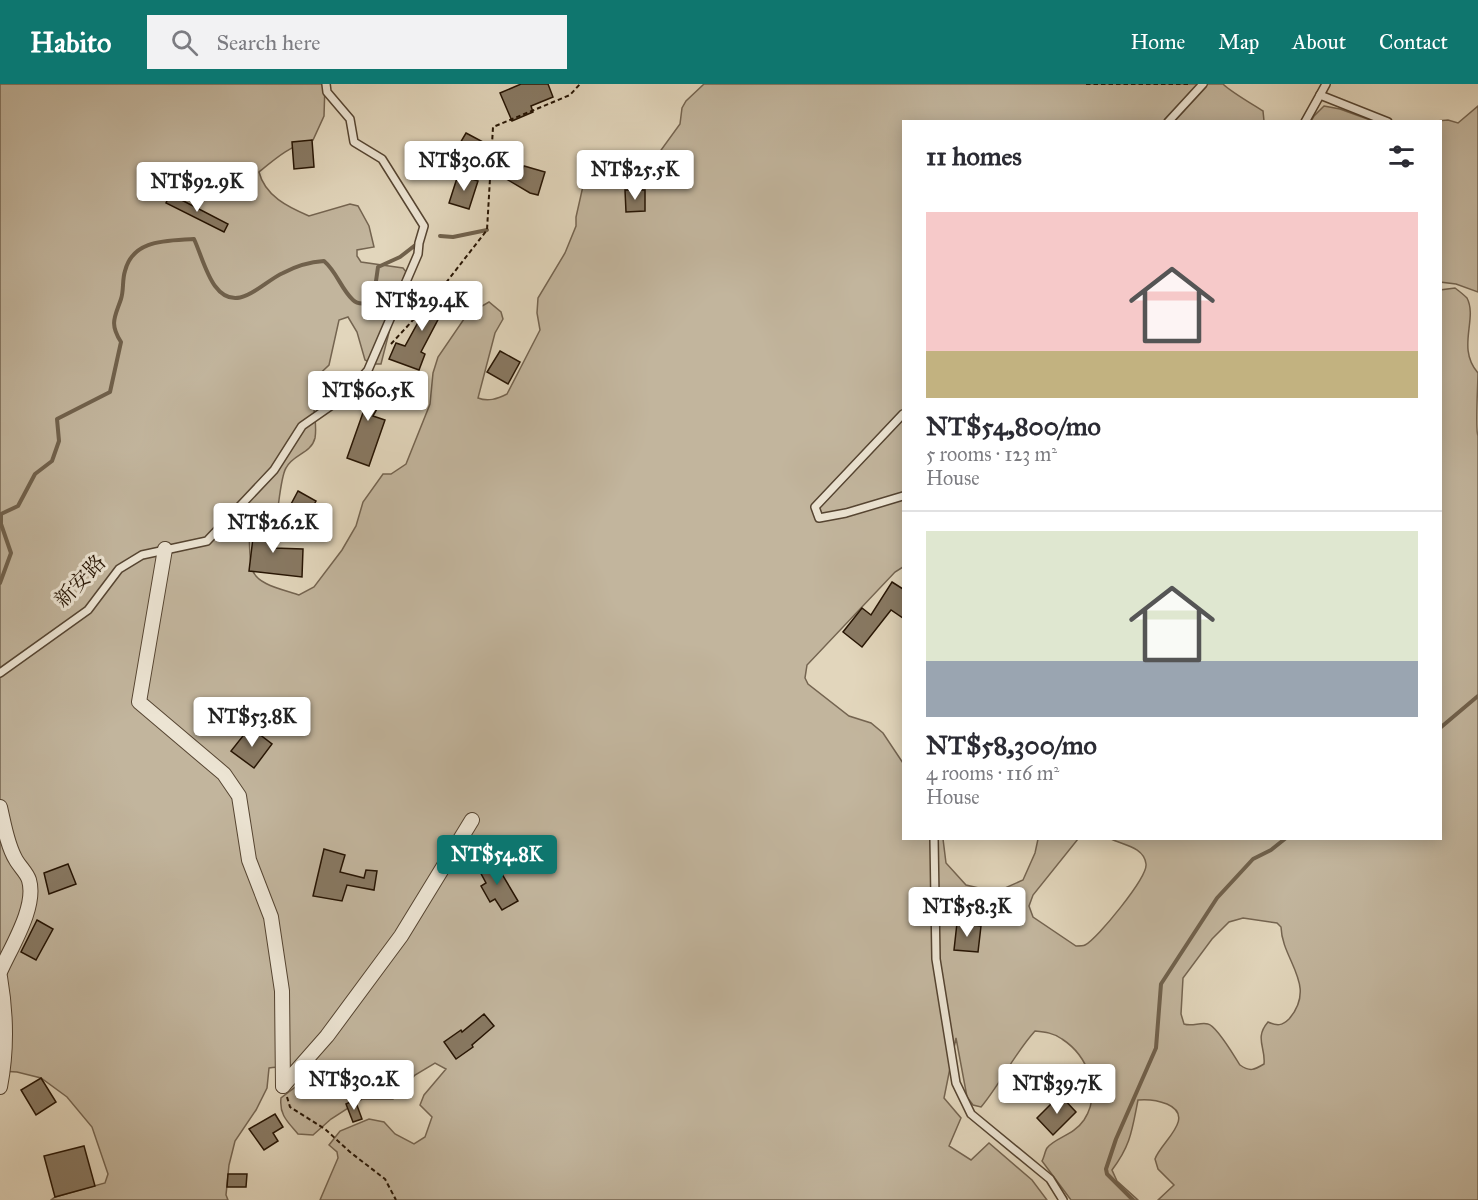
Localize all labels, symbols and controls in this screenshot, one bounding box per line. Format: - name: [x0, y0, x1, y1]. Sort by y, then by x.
- search box: [147, 15, 567, 69]
- text: Habito: [30, 25, 111, 60]
- icon: search: [168, 26, 201, 59]
- text: Search here: [216, 29, 320, 56]
- text: Home: [1130, 29, 1185, 55]
- text: Map: [1218, 29, 1259, 55]
- text: About: [1292, 29, 1346, 55]
- text: Contact: [1379, 29, 1448, 55]
- text: 11 homes: [926, 140, 1022, 172]
- icon: filters: [1385, 140, 1418, 173]
- pin: NT$30.6K: [402, 141, 526, 192]
- text: NT$30.6K: [419, 148, 509, 172]
- pin: NT$25.5K: [573, 150, 697, 201]
- text: NT$25.5K: [591, 157, 679, 181]
- pin: NT$92.9K: [135, 162, 259, 213]
- text: NT$92.9K: [151, 169, 243, 193]
- icon: home: [1118, 251, 1226, 359]
- pin: NT$29.4K: [360, 281, 484, 332]
- text: NT$29.4K: [376, 288, 468, 312]
- pin: NT$60.5K: [306, 371, 430, 422]
- text: NT$60.5K: [322, 378, 414, 402]
- text: NT$54,800/mo: [926, 410, 1101, 442]
- text: 5 rooms · 123 m²: [926, 442, 1057, 466]
- text: House: [926, 466, 980, 490]
- pin: NT$26.2K: [211, 503, 335, 554]
- text: NT$26.2K: [227, 510, 319, 534]
- street label: 新安路: [49, 549, 111, 613]
- icon: home: [1118, 570, 1226, 678]
- pin: NT$53.8K: [190, 697, 314, 748]
- text: NT$53.8K: [208, 704, 296, 728]
- text: NT$58,300/mo: [926, 729, 1097, 761]
- text: 4 rooms · 116 m²: [926, 761, 1059, 785]
- text: House: [926, 785, 980, 809]
- pin: NT$54.8K: [435, 835, 559, 886]
- text: NT$54.8K: [451, 842, 543, 866]
- pin: NT$58.3K: [905, 887, 1029, 938]
- text: NT$58.3K: [923, 894, 1011, 918]
- pin: NT$30.2K: [292, 1060, 416, 1111]
- pin: NT$39.7K: [995, 1064, 1119, 1115]
- text: NT$30.2K: [309, 1067, 399, 1091]
- text: NT$39.7K: [1012, 1071, 1102, 1095]

